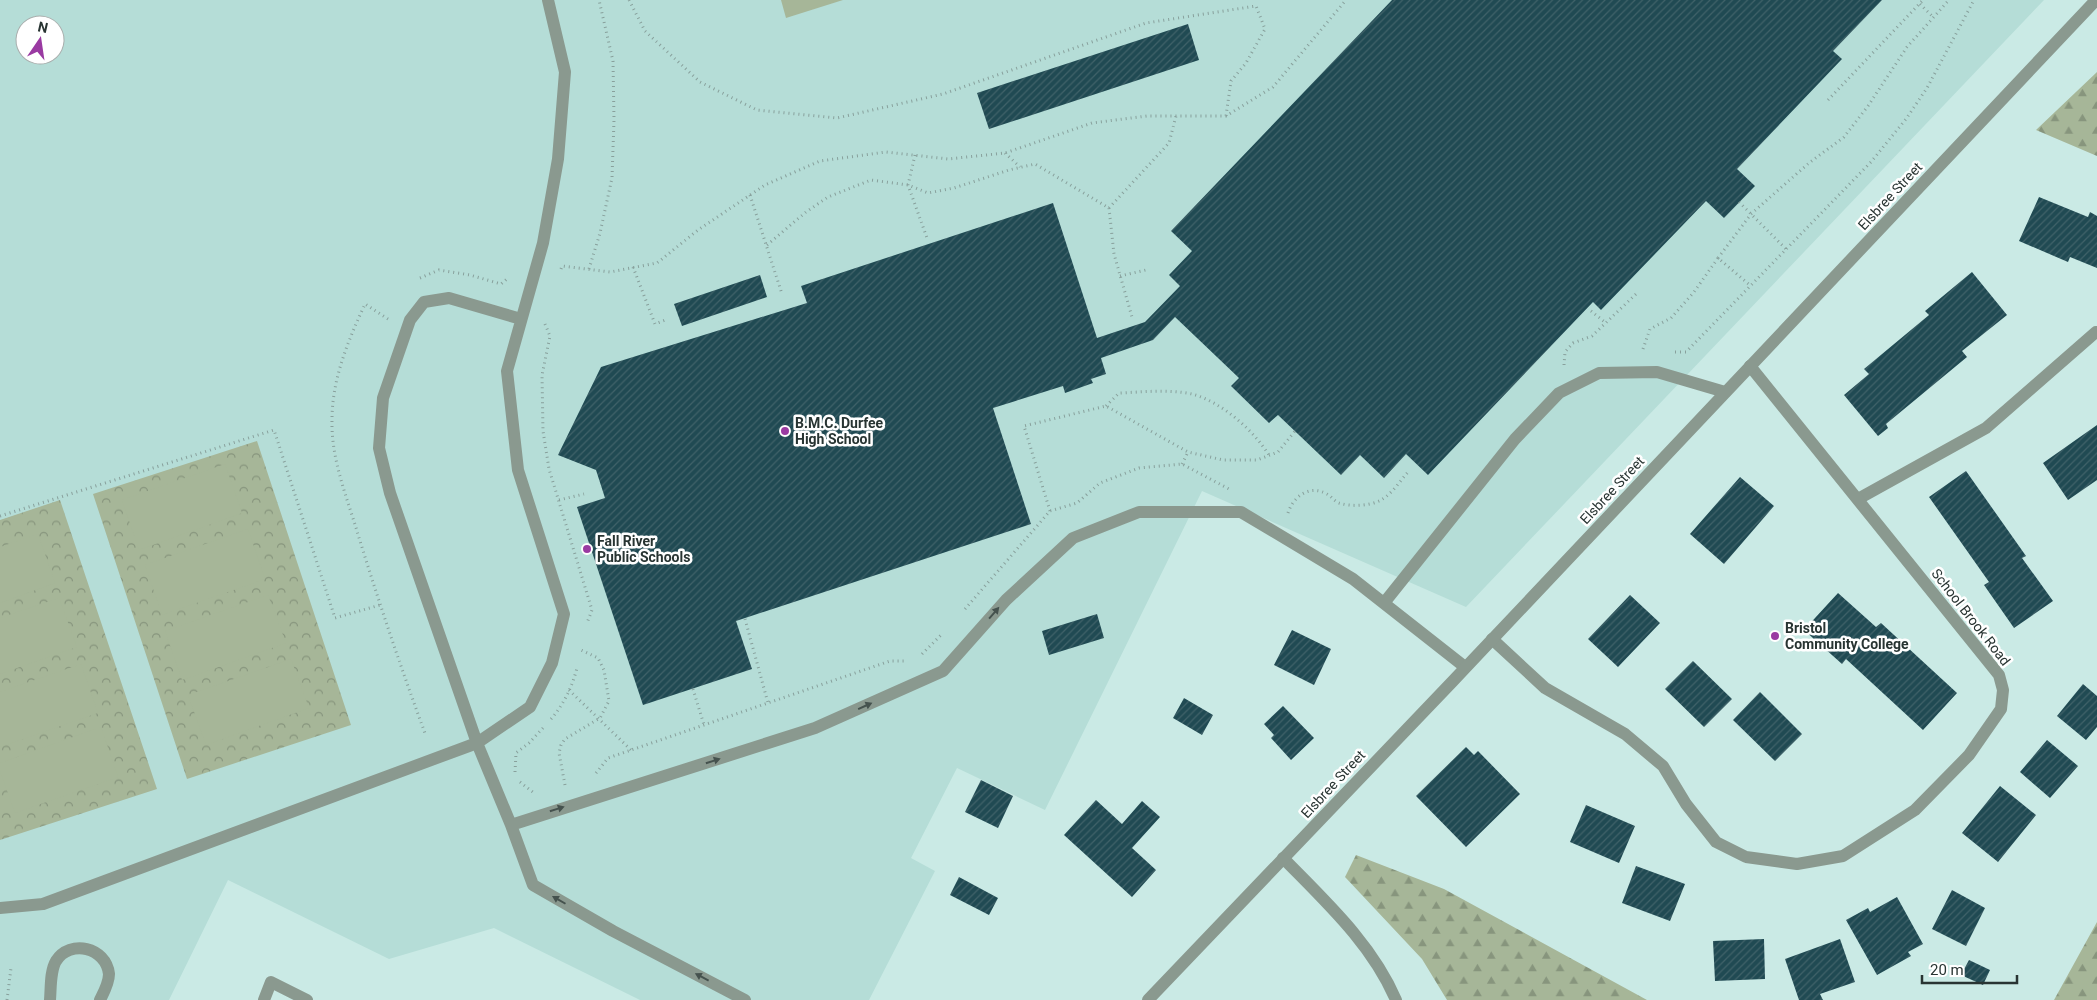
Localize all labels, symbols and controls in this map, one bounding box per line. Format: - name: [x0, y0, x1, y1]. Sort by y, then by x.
- north arrow: [15, 15, 65, 65]
- text: N: [36, 18, 50, 36]
- street label: Elsbree Street: [1855, 159, 1926, 233]
- place label: B.M.C. Durfee High School: [795, 415, 884, 447]
- marker: B.M.C. Durfee High School: [779, 425, 791, 437]
- street label: Elsbree Street: [1577, 453, 1648, 527]
- place label: Fall River Public Schools: [597, 533, 690, 565]
- marker: Fall River Public Schools: [581, 543, 593, 555]
- street label: School Brook Road: [1928, 566, 2014, 668]
- one-way arrow: [988, 608, 1000, 620]
- place label: Bristol Community College: [1785, 620, 1909, 652]
- marker: Bristol Community College: [1769, 630, 1781, 642]
- one-way arrow: [858, 701, 872, 709]
- street label: Elsbree Street: [1298, 747, 1369, 821]
- one-way arrow: [705, 757, 720, 764]
- one-way arrow: [550, 805, 565, 812]
- one-way arrow: [553, 896, 566, 905]
- scale bar: [1922, 952, 2017, 984]
- text: 20 m: [1930, 961, 1964, 979]
- one-way arrow: [695, 973, 710, 981]

